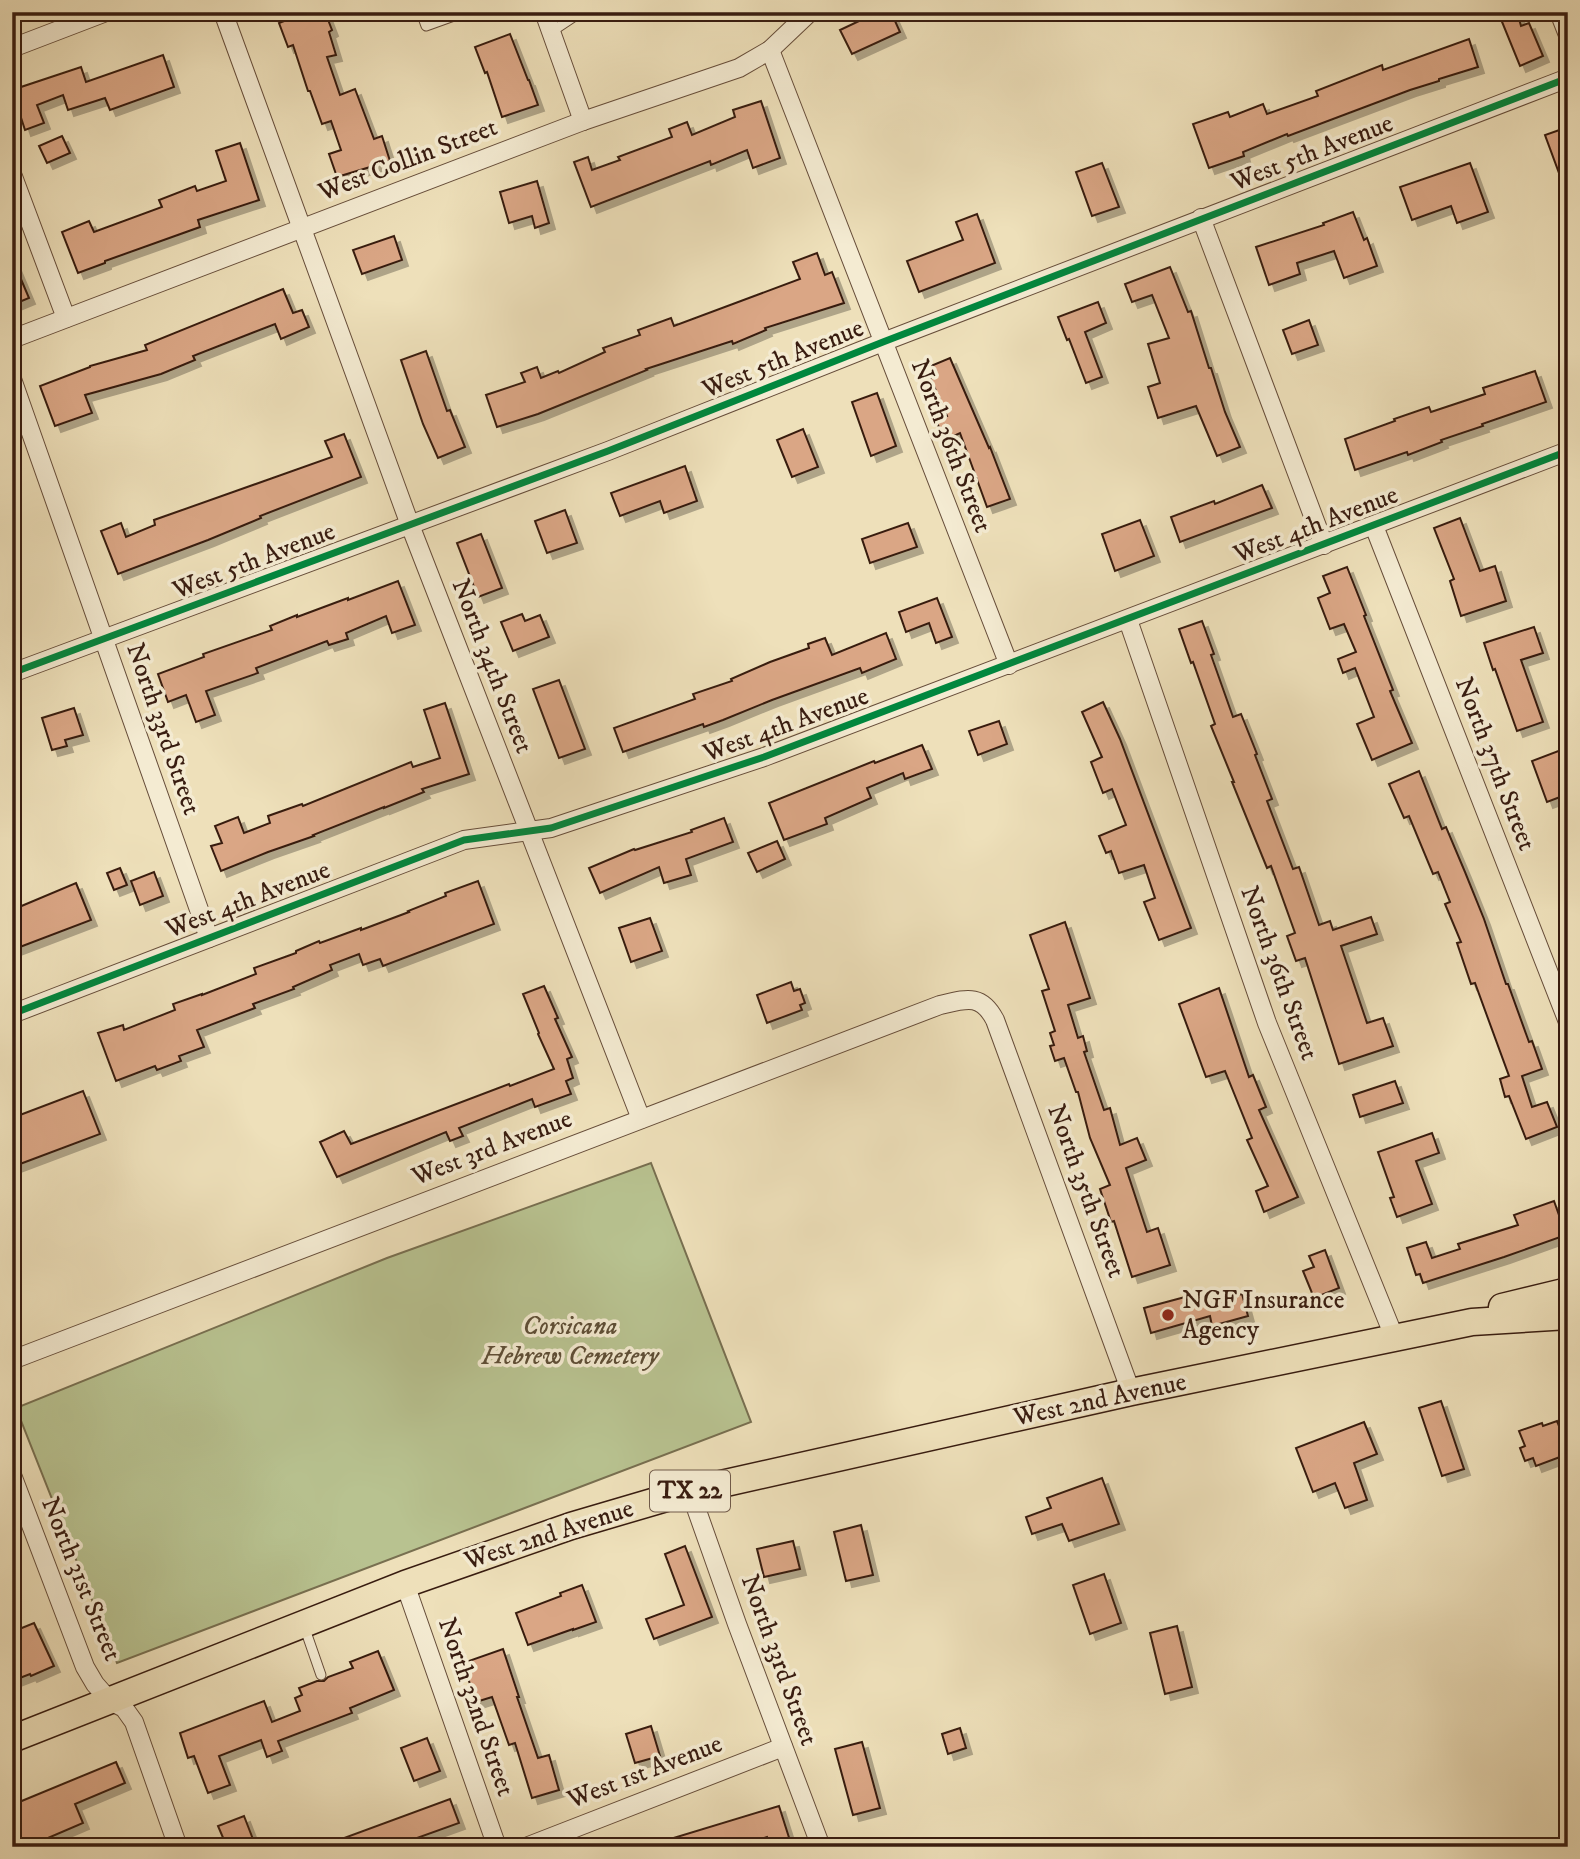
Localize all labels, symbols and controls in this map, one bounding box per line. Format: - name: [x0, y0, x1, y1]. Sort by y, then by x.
- street label: West 5th Avenue: [1225, 107, 1398, 199]
- street label: West Collin Street: [313, 111, 502, 210]
- street label: West 5th Avenue: [696, 312, 869, 407]
- street label: North 36th Street: [903, 355, 999, 537]
- street label: West 4th Avenue: [1228, 479, 1403, 572]
- street label: West 5th Avenue: [167, 515, 340, 607]
- street label: North 34th Street: [444, 574, 540, 758]
- street label: North 33rd Street: [118, 639, 208, 819]
- street label: North 37th Street: [1447, 673, 1543, 855]
- street label: West 4th Avenue: [698, 680, 873, 771]
- street label: West 4th Avenue: [160, 854, 335, 947]
- street label: North 36th Street: [1232, 881, 1326, 1065]
- street label: North 35th Street: [1039, 1100, 1133, 1282]
- street label: West 3rd Avenue: [406, 1102, 577, 1194]
- place label: NGF Insurance Agency: [1182, 1284, 1344, 1347]
- marker: NGF Insurance Agency: [1160, 1307, 1176, 1323]
- park label: Corsicana Hebrew Cemetery: [480, 1310, 660, 1373]
- street label: West 2nd Avenue: [1010, 1366, 1189, 1435]
- road number: TX 22: [650, 1470, 730, 1512]
- street label: North 31st Street: [33, 1492, 129, 1666]
- street label: West 2nd Avenue: [459, 1492, 638, 1578]
- street label: North 33rd Street: [733, 1570, 825, 1750]
- street label: North 32nd Street: [430, 1613, 522, 1801]
- street label: West 1st Avenue: [562, 1727, 727, 1817]

